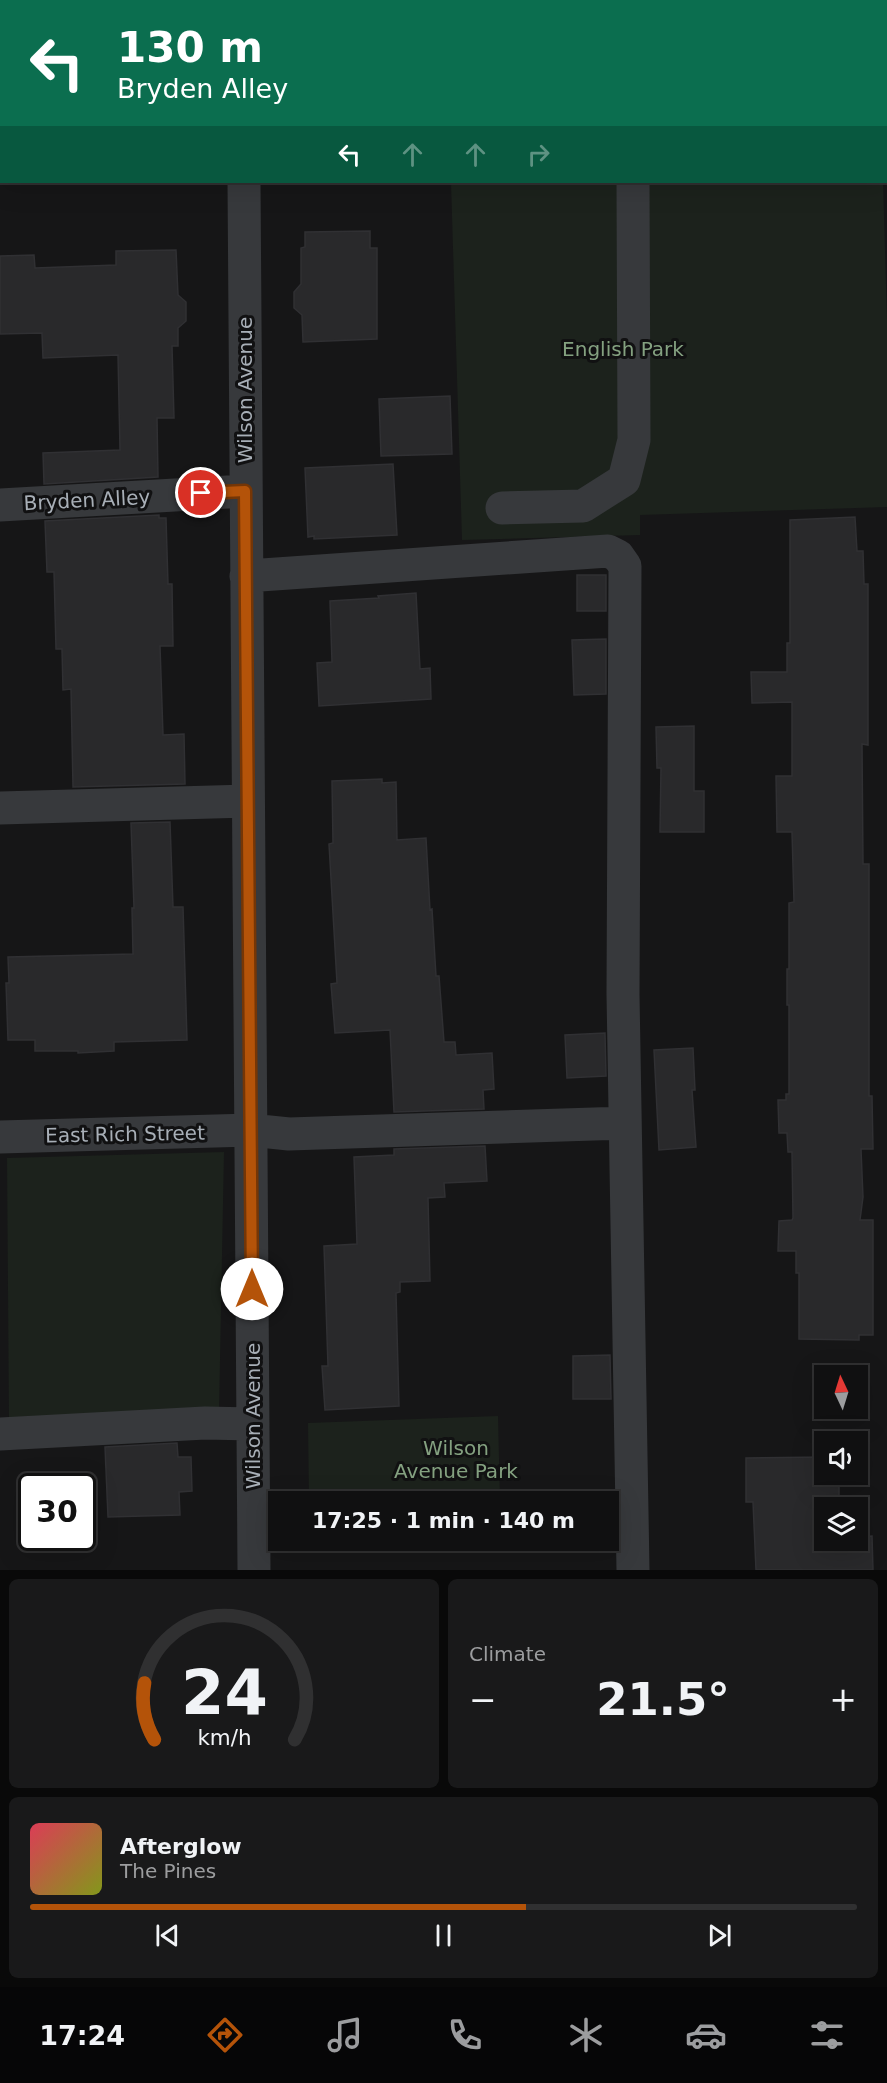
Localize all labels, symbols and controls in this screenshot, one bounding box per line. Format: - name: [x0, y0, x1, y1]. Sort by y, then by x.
- text: 130 m: [117, 23, 263, 72]
- icon: left: [18, 24, 96, 102]
- text: Bryden Alley: [117, 73, 288, 104]
- icon: left: [333, 138, 366, 171]
- icon: ahead: [396, 138, 429, 171]
- icon: ahead: [459, 138, 492, 171]
- icon: right: [522, 138, 555, 171]
- street label: Wilson Avenue: [233, 317, 257, 463]
- park label: English Park: [562, 337, 684, 361]
- pin: [175, 467, 226, 518]
- icon: arrive: [184, 476, 217, 509]
- street label: Bryden Alley: [23, 485, 151, 515]
- street label: East Rich Street: [45, 1121, 205, 1147]
- position arrow: [220, 1257, 284, 1321]
- street label: Wilson Avenue: [241, 1343, 265, 1489]
- north arrow: [814, 1365, 868, 1419]
- map controls: [814, 1365, 868, 1551]
- button: sound: [814, 1431, 868, 1485]
- park label: Wilson Avenue Park: [394, 1436, 518, 1483]
- speed limit sign: 30: [18, 1473, 96, 1551]
- button: layers: [814, 1497, 868, 1551]
- text: 17:25 · 1 min · 140 m: [312, 1508, 575, 1533]
- text: Climate: [469, 1642, 546, 1666]
- text: 24: [181, 1656, 267, 1729]
- text: 21.5°: [596, 1673, 730, 1726]
- text: −: [469, 1680, 497, 1719]
- text: +: [829, 1680, 857, 1719]
- text: km/h: [197, 1726, 251, 1751]
- text: Afterglow: [120, 1834, 242, 1859]
- text: The Pines: [120, 1859, 216, 1883]
- icon: previous: [151, 1919, 184, 1952]
- icon: pause: [427, 1919, 460, 1952]
- icon: next: [703, 1919, 736, 1952]
- icon: directions: [204, 2014, 246, 2056]
- icon: music: [324, 2014, 366, 2056]
- icon: phone: [444, 2014, 486, 2056]
- icon: climate: [565, 2014, 607, 2056]
- icon: car: [685, 2014, 727, 2056]
- icon: filters: [806, 2014, 848, 2056]
- text: 17:24: [39, 2020, 125, 2051]

